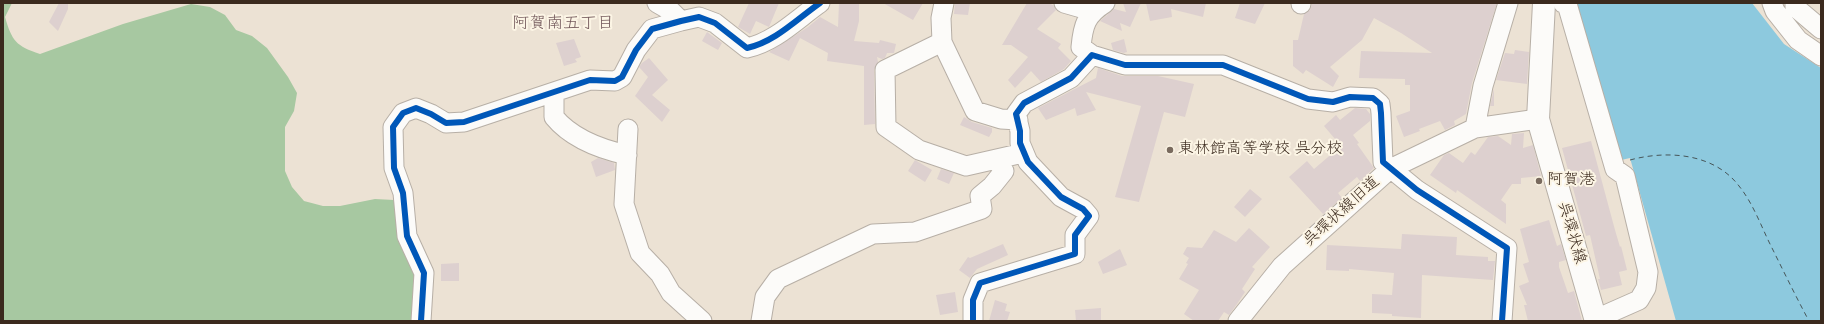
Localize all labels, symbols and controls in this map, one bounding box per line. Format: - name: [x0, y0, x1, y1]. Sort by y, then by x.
- district label: 阿賀南五丁目: [512, 14, 614, 34]
- place label: 東林館高等学校 呉分校: [1178, 140, 1342, 160]
- marker: 東林館高等学校 呉分校: [1165, 145, 1175, 155]
- place label: 阿賀港: [1547, 171, 1595, 191]
- street label: 呉環状線旧道: [1300, 173, 1384, 251]
- marker: 阿賀港: [1534, 176, 1544, 186]
- street label: 呉環状線: [1553, 200, 1589, 266]

